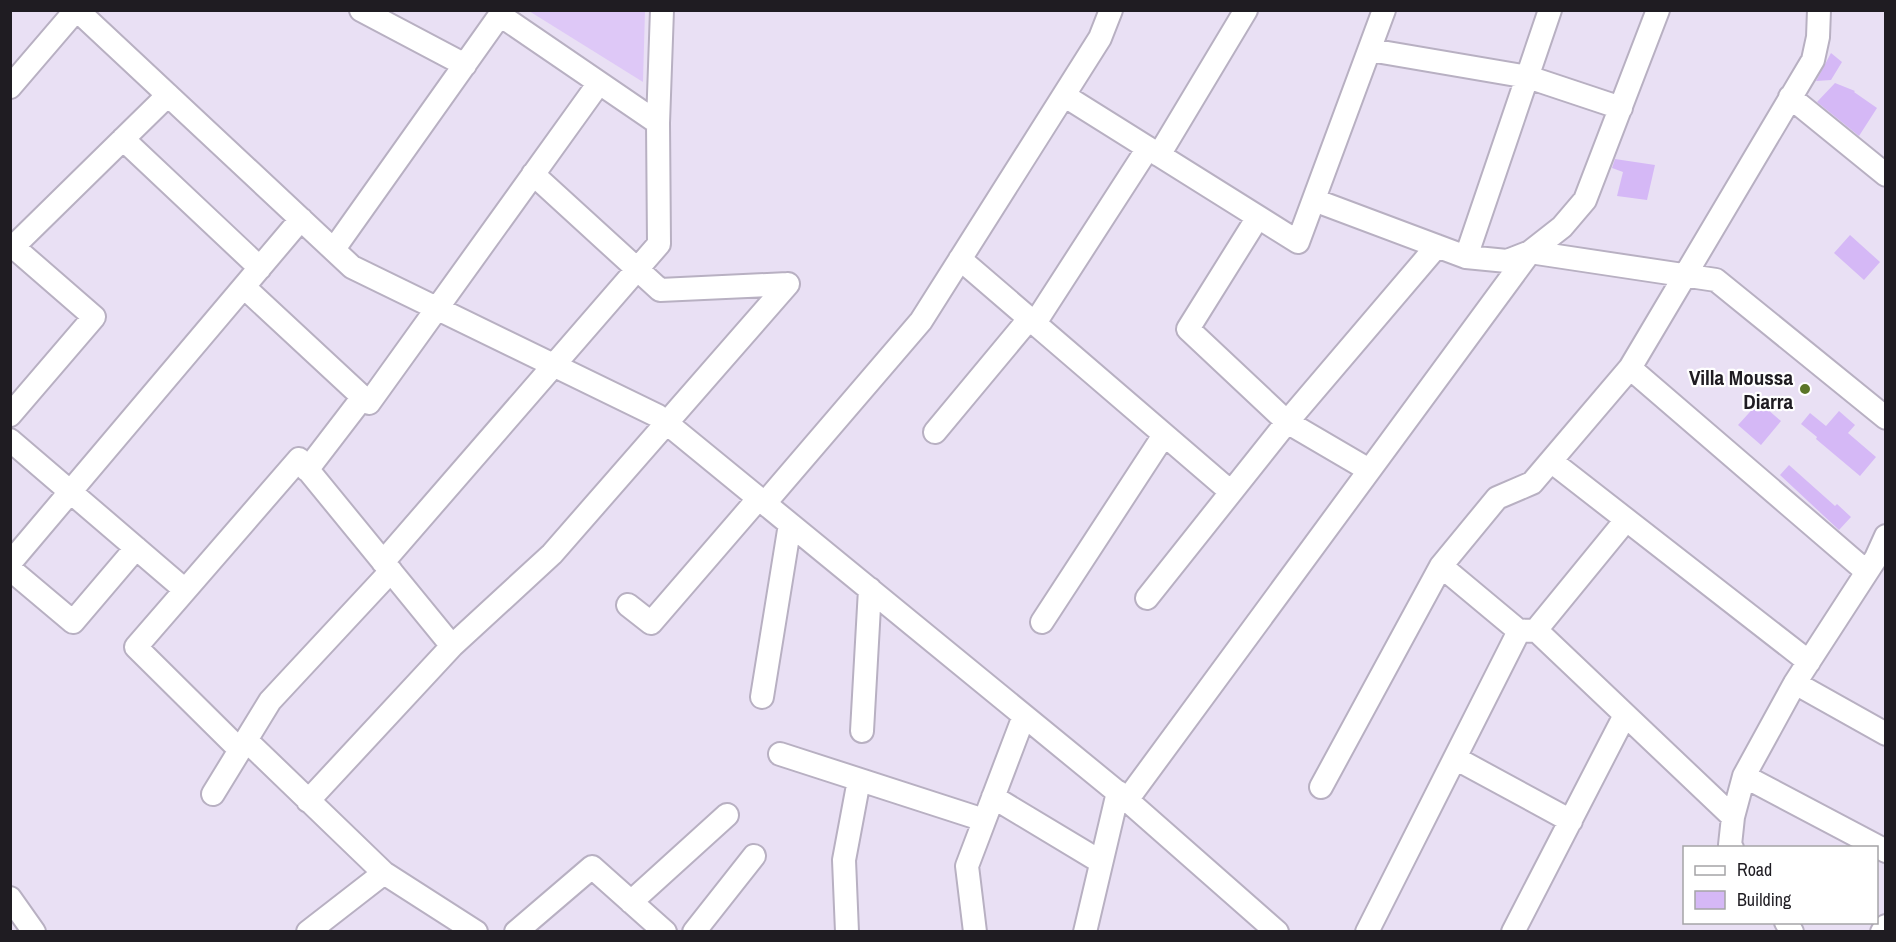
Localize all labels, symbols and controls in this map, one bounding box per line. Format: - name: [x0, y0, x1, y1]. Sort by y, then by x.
- place label: Villa Moussa Diarra: [1689, 363, 1793, 416]
- marker: Villa Moussa Diarra: [1798, 382, 1812, 396]
- legend: [1683, 846, 1878, 924]
- text: Road: [1737, 857, 1772, 882]
- text: Building: [1737, 887, 1792, 912]

